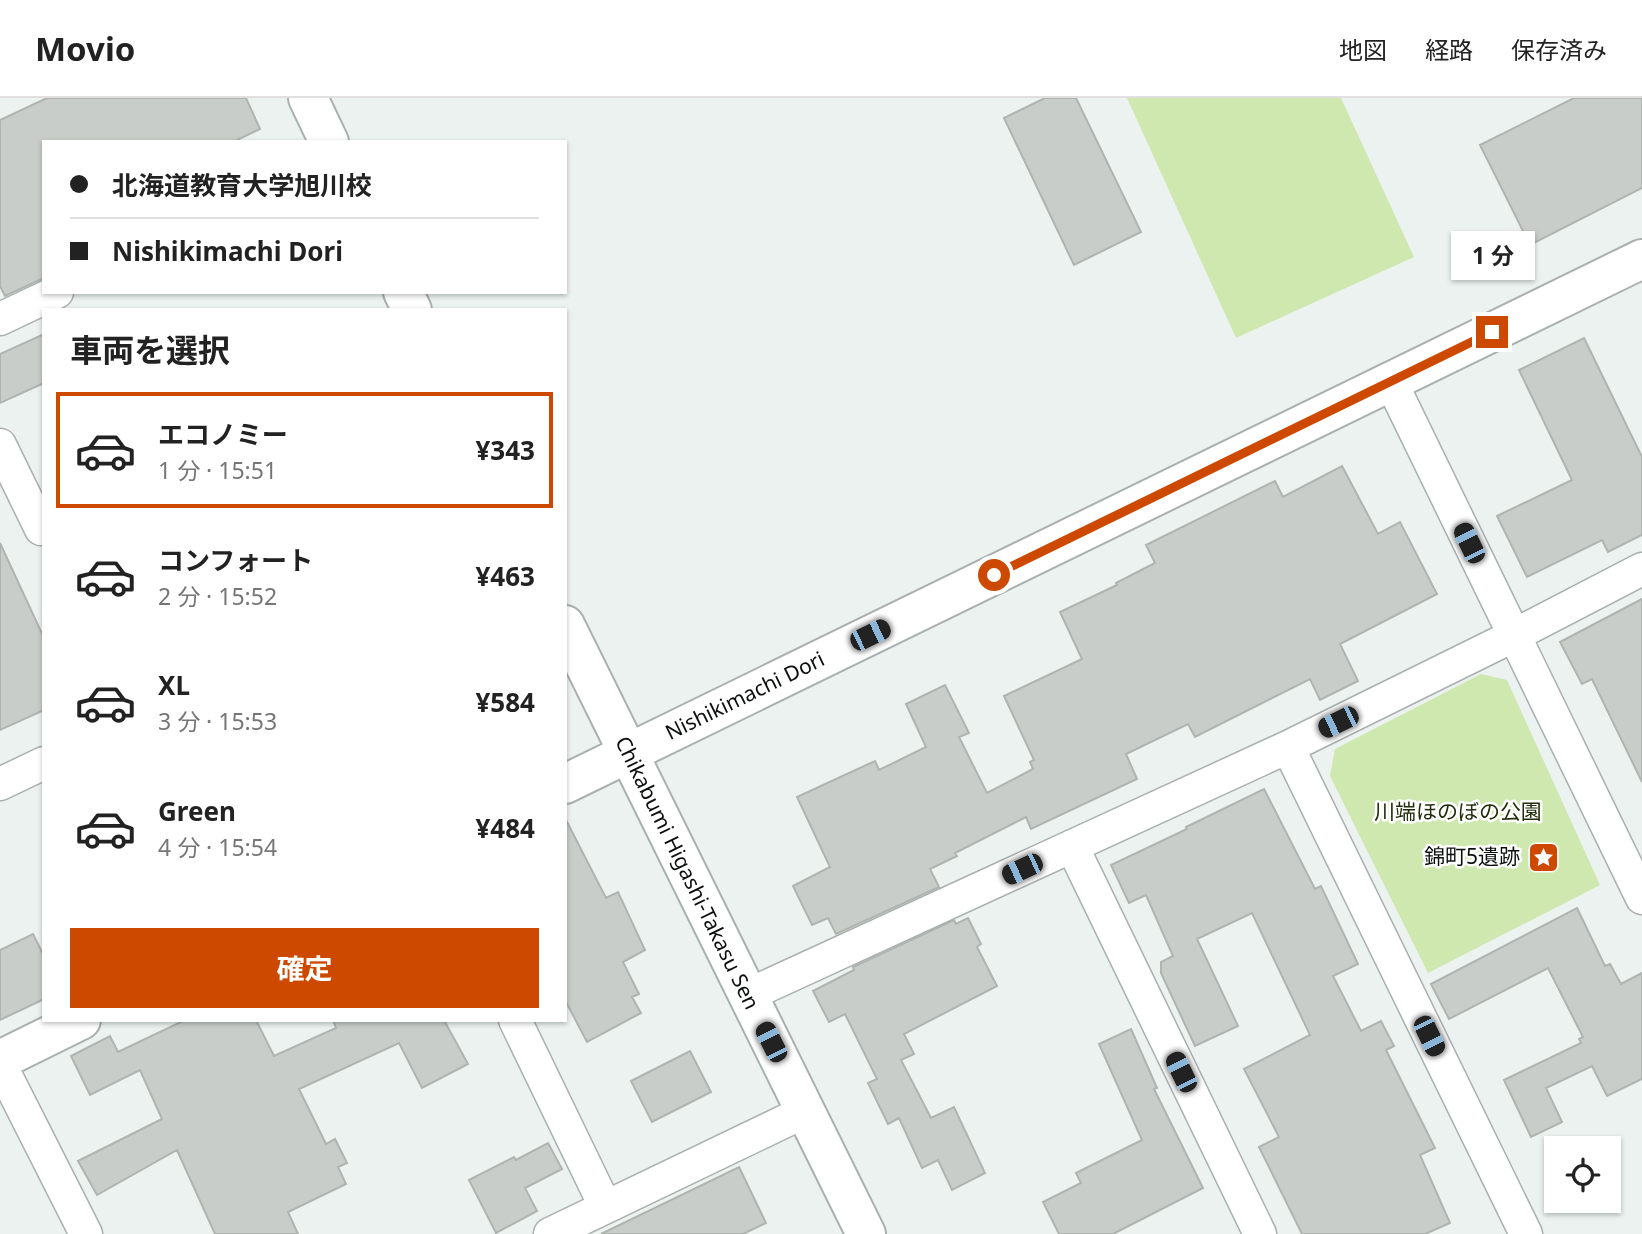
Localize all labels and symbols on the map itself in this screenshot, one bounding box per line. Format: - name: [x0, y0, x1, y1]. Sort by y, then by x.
- callout: 1 分: [1450, 230, 1534, 280]
- route end: [1476, 316, 1508, 348]
- car: [1451, 520, 1488, 566]
- route start: [978, 559, 1010, 591]
- car: [847, 616, 894, 654]
- street label: Nishikimachi Dori: [660, 644, 829, 746]
- car: [1315, 703, 1362, 741]
- street label: Chikabumi Higashi-Takasu Sen: [609, 731, 766, 1014]
- park label: 川端ほのぼの公園: [1374, 797, 1542, 825]
- place icon: 錦町5遺跡: [1526, 840, 1560, 874]
- place label: 錦町5遺跡: [1424, 842, 1520, 870]
- car: [999, 851, 1046, 887]
- car: [1411, 1013, 1448, 1059]
- car: [753, 1019, 790, 1065]
- car: [1163, 1049, 1200, 1095]

